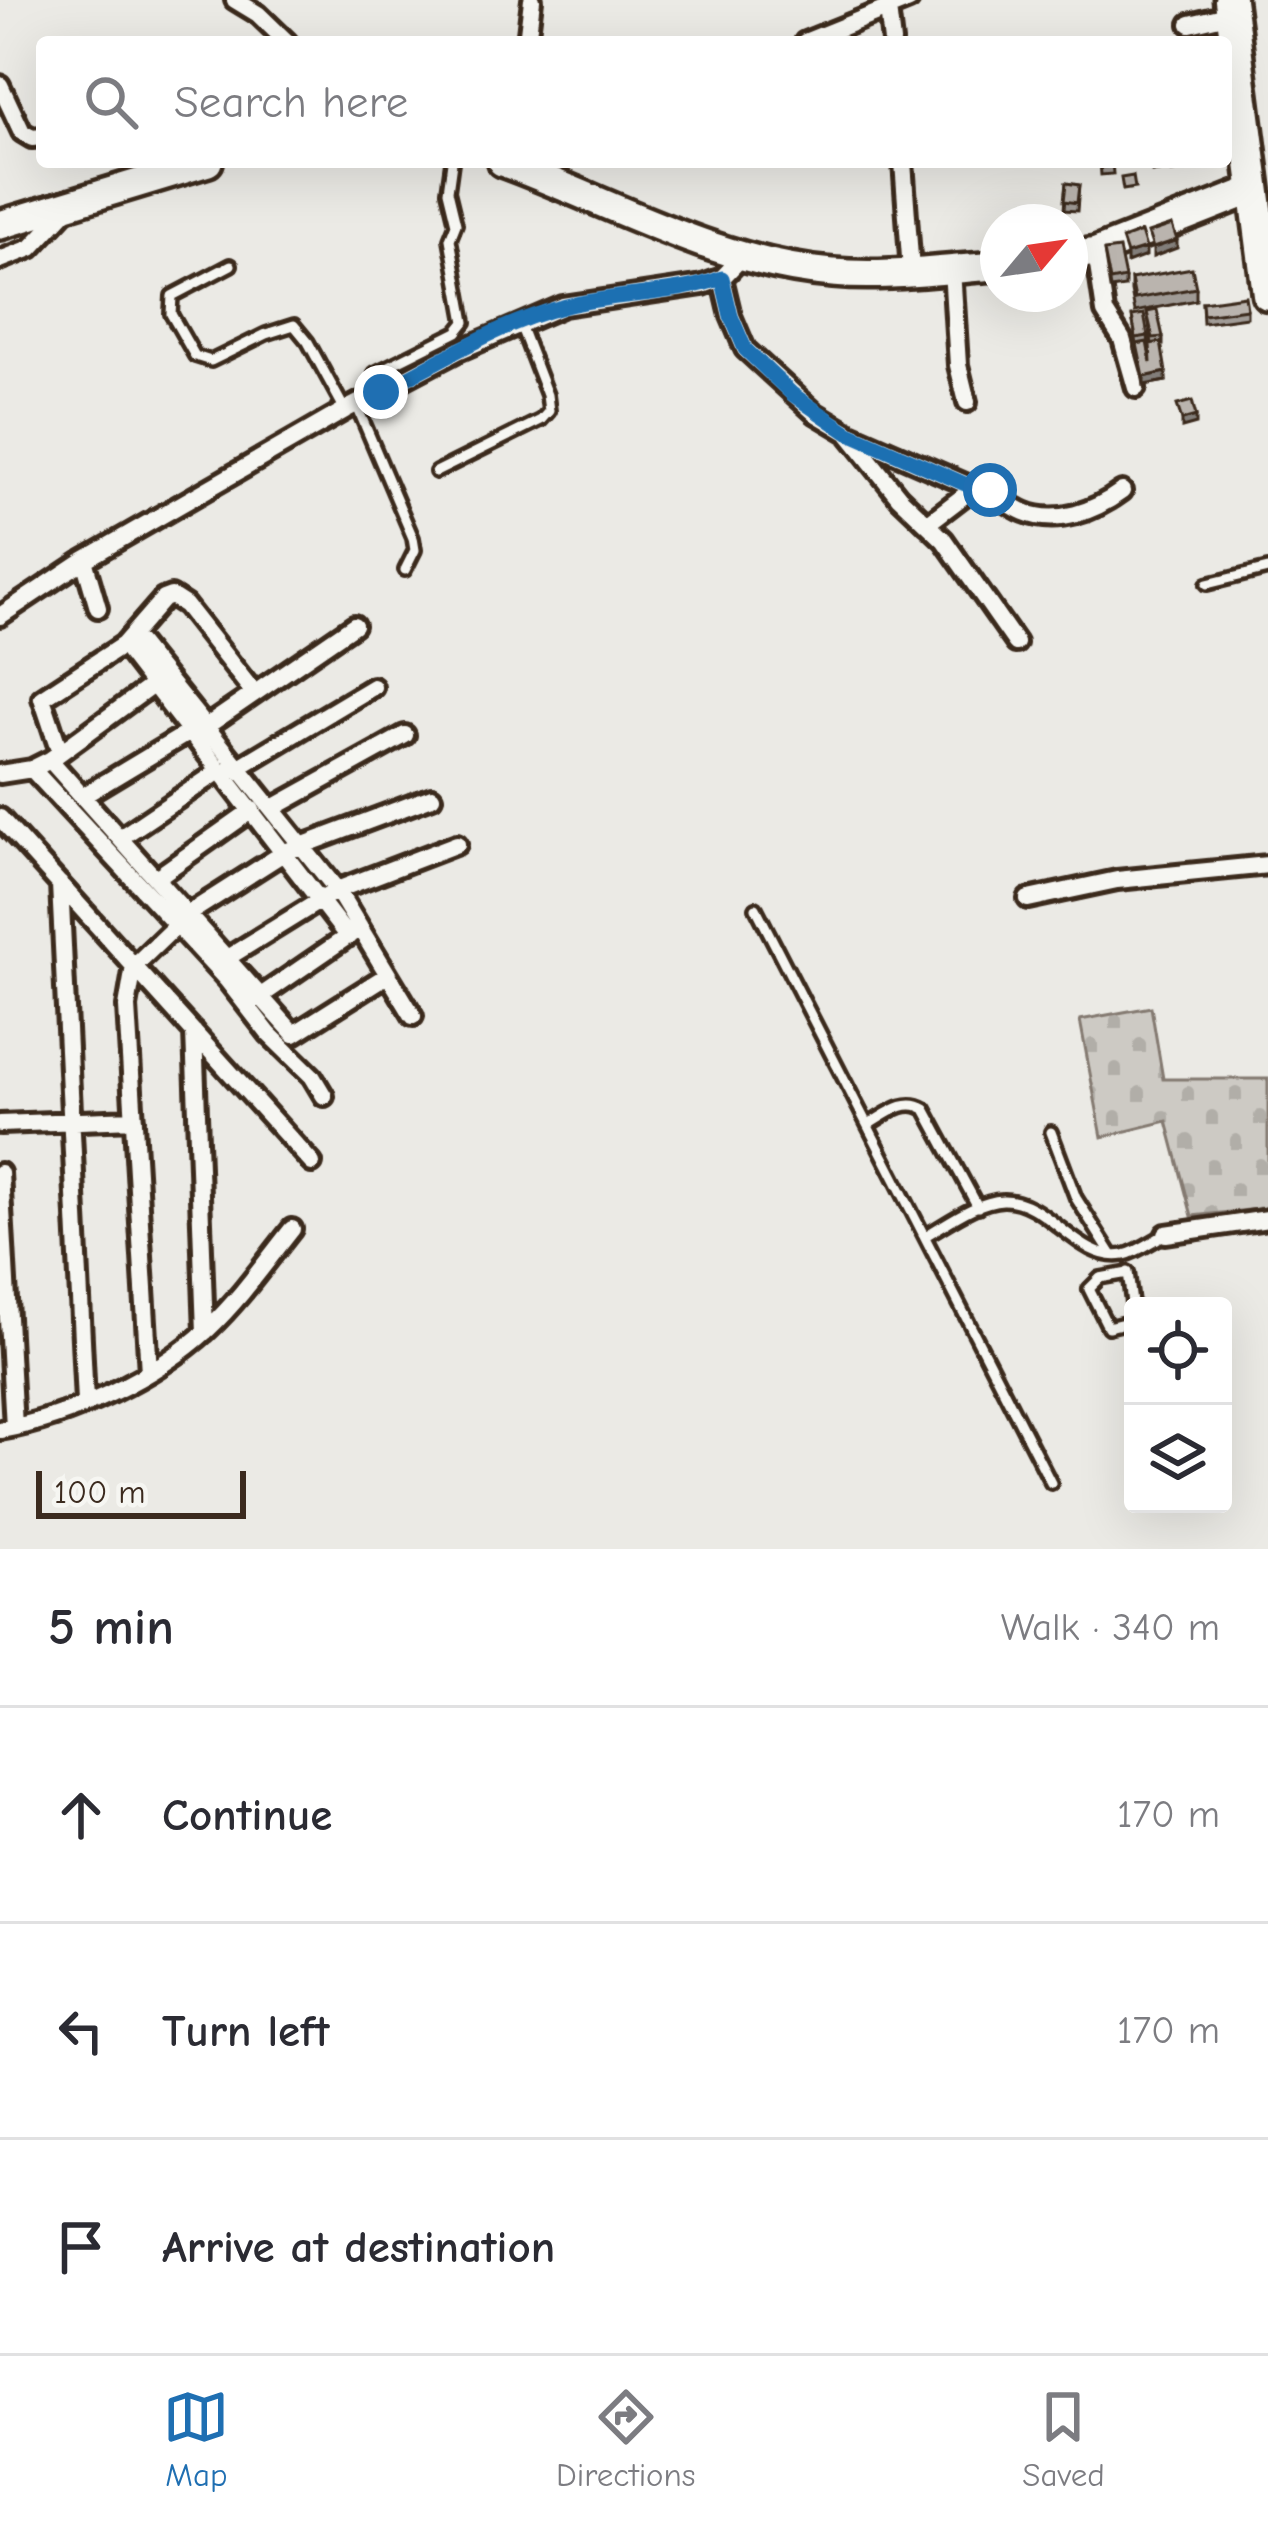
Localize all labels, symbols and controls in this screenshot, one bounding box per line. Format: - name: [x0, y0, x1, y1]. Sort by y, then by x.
- search box: [36, 36, 1232, 168]
- icon: search: [78, 69, 144, 135]
- text: Search here: [174, 76, 408, 128]
- north arrow: [980, 204, 1088, 312]
- route end: [354, 365, 408, 419]
- route start: [963, 463, 1017, 517]
- map controls: [1124, 1297, 1232, 1513]
- button: locate: [1124, 1297, 1232, 1405]
- button: layers: [1124, 1405, 1232, 1513]
- scale bar: [36, 1465, 246, 1518]
- text: 100 m: [54, 1473, 146, 1511]
- text: 5 min: [48, 1598, 174, 1657]
- text: Walk · 340 m: [1001, 1605, 1220, 1650]
- icon: ahead: [48, 1782, 114, 1848]
- text: Continue: [162, 1789, 332, 1841]
- text: 170 m: [1117, 1792, 1220, 1837]
- icon: left: [48, 1998, 114, 2064]
- text: Turn left: [162, 2005, 329, 2057]
- text: 170 m: [1117, 2008, 1220, 2053]
- icon: arrive: [48, 2214, 114, 2280]
- text: Arrive at destination: [162, 2221, 555, 2273]
- tab: Map: [163, 2384, 229, 2494]
- tab: Directions: [556, 2384, 696, 2494]
- tab: Saved: [1022, 2384, 1105, 2494]

